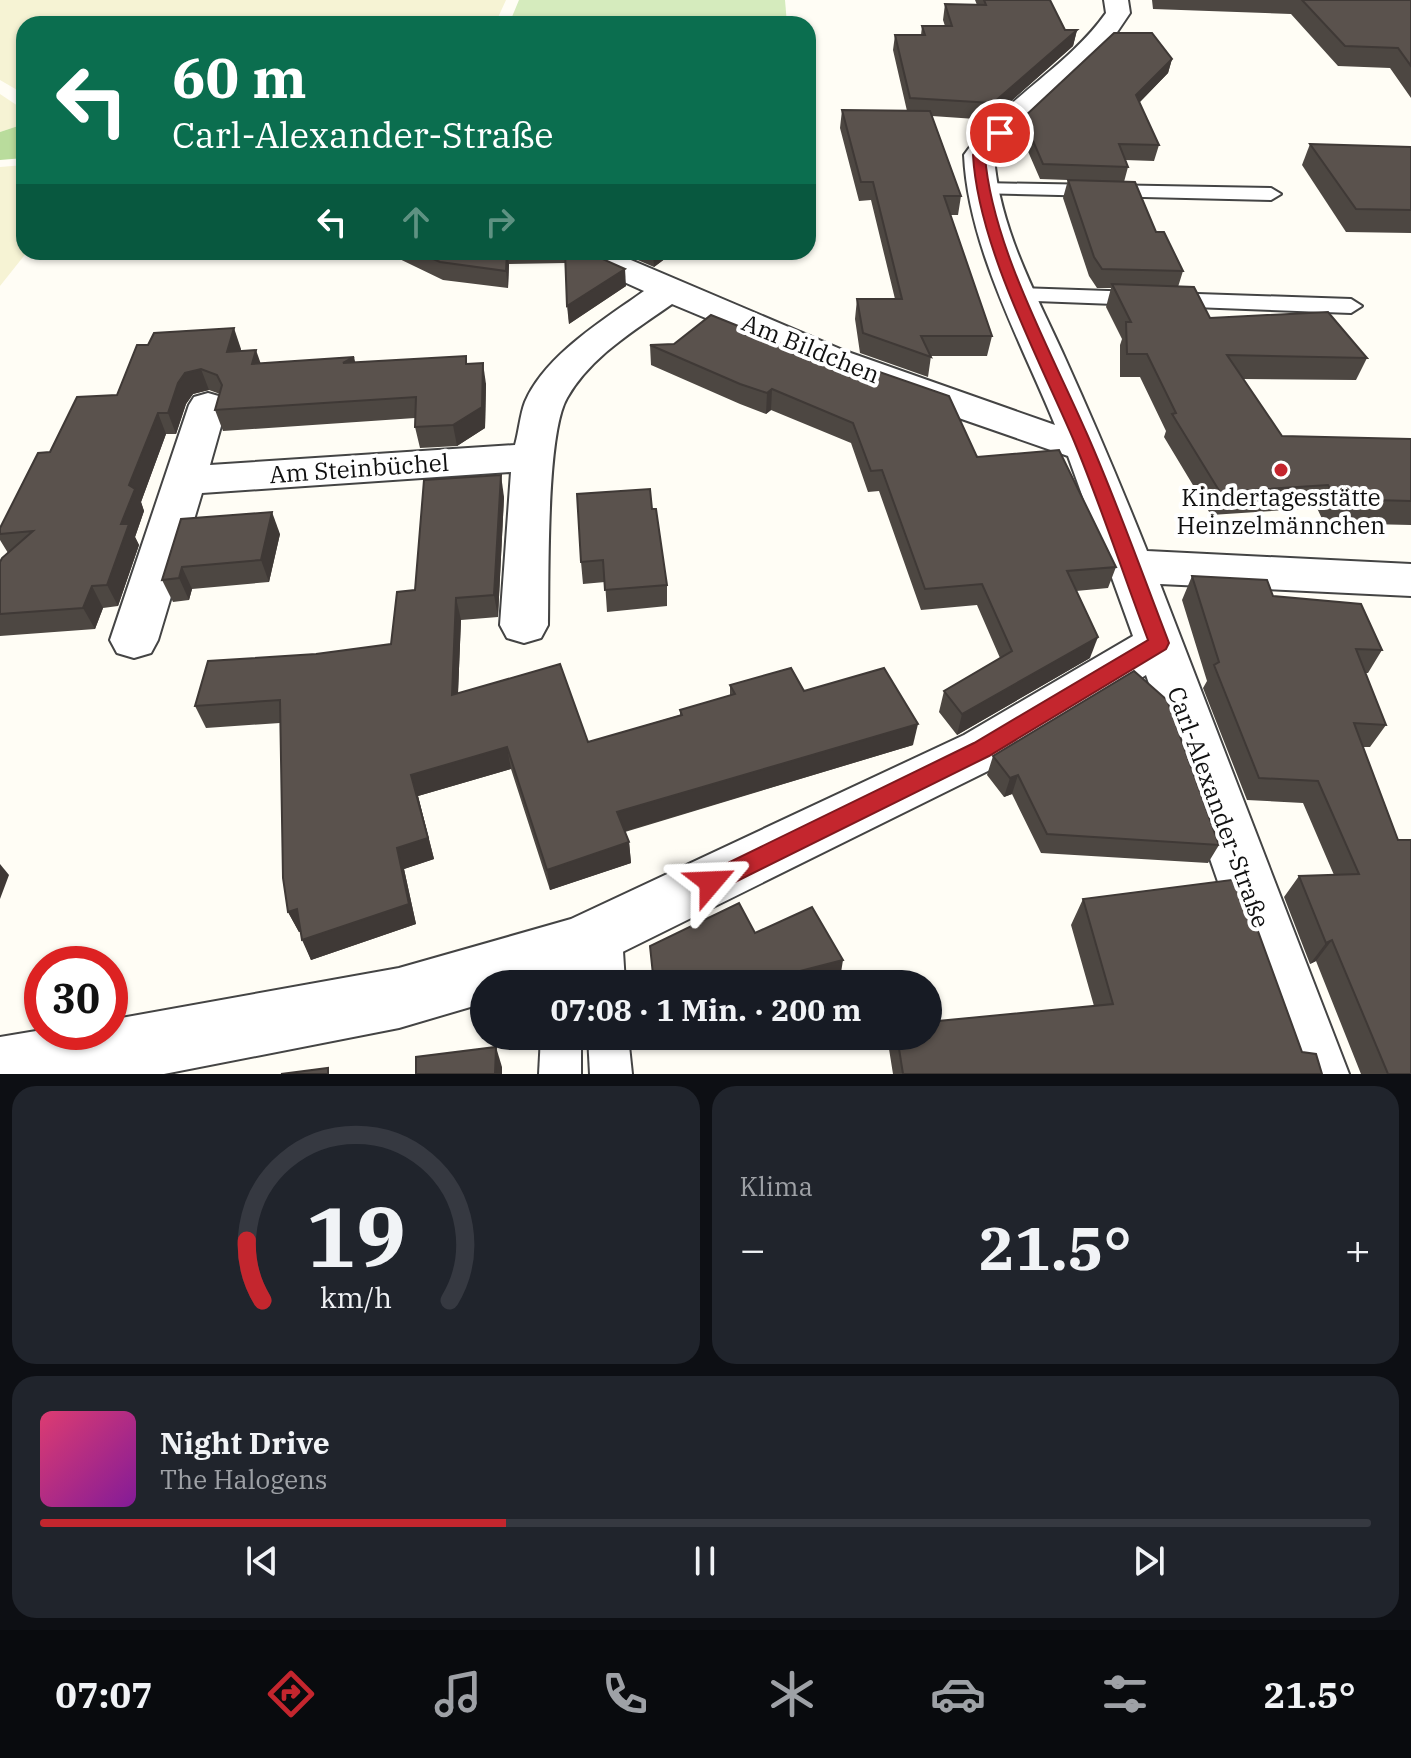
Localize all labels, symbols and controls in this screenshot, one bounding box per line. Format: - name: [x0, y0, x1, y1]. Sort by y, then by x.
- text: 60 m: [172, 41, 307, 113]
- icon: left: [40, 48, 144, 152]
- pin: [966, 99, 1034, 167]
- text: Carl-Alexander-Straße: [172, 111, 554, 158]
- icon: arrive: [978, 111, 1022, 155]
- icon: left: [310, 200, 354, 244]
- icon: ahead: [394, 200, 438, 244]
- icon: right: [478, 200, 522, 244]
- street label: Am Bildchen: [737, 306, 885, 390]
- street label: Am Steinbüchel: [268, 446, 450, 490]
- marker: Kindertagesstätte Heinzelmännchen: [1272, 461, 1290, 479]
- place label: Kindertagesstätte Heinzelmännchen: [1177, 481, 1385, 541]
- street label: Carl-Alexander-Straße: [1160, 682, 1278, 932]
- position arrow: [669, 840, 753, 924]
- speed limit sign: 30: [24, 946, 128, 1050]
- text: 07:08 · 1 Min. · 200 m: [551, 990, 861, 1029]
- text: Klima: [740, 1169, 813, 1203]
- text: 19: [306, 1182, 406, 1290]
- text: 21.5°: [979, 1208, 1132, 1287]
- text: −: [740, 1220, 766, 1277]
- text: +: [1345, 1220, 1371, 1277]
- text: km/h: [320, 1279, 392, 1316]
- text: Night Drive: [160, 1423, 330, 1462]
- text: The Halogens: [160, 1462, 328, 1496]
- icon: previous: [240, 1539, 284, 1583]
- icon: pause: [683, 1539, 727, 1583]
- icon: next: [1127, 1539, 1171, 1583]
- icon: directions: [263, 1666, 319, 1722]
- icon: music: [430, 1666, 486, 1722]
- icon: phone: [597, 1666, 653, 1722]
- icon: climate: [764, 1666, 820, 1722]
- icon: car: [930, 1666, 986, 1722]
- icon: filters: [1097, 1666, 1153, 1722]
- text: 07:07: [55, 1671, 153, 1718]
- text: 21.5°: [1264, 1671, 1356, 1718]

